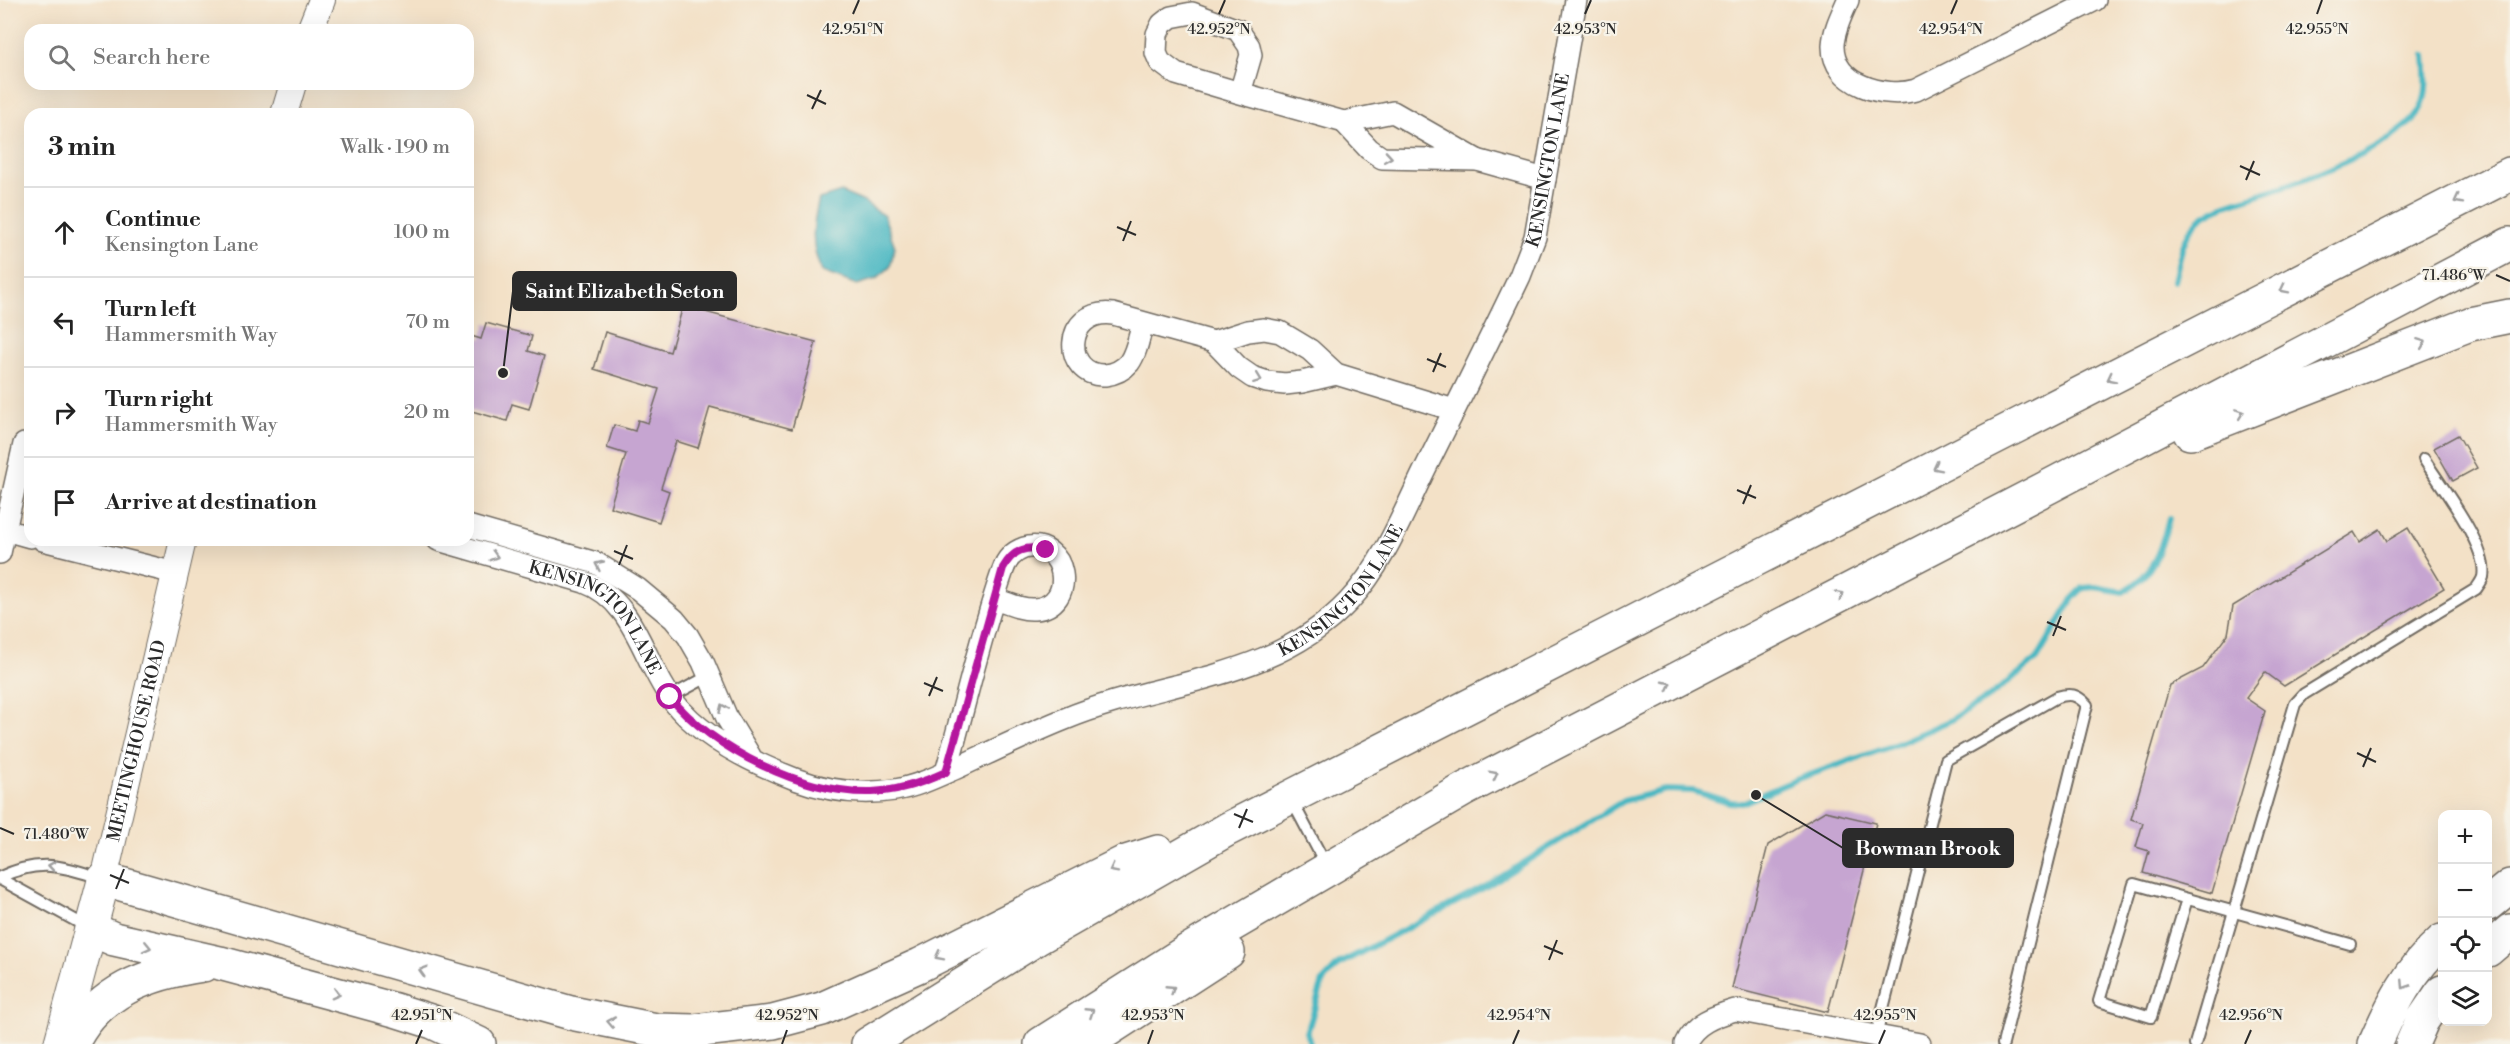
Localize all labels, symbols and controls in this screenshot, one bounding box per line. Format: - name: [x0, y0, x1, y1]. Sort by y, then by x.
- text: 42.951°N: [822, 20, 884, 39]
- text: 42.952°N: [1187, 20, 1251, 39]
- text: 42.953°N: [1553, 20, 1617, 39]
- text: 42.954°N: [1919, 20, 1983, 39]
- text: 42.955°N: [2285, 20, 2349, 39]
- search box: [24, 24, 474, 90]
- icon: search: [45, 41, 78, 74]
- text: Search here: [93, 44, 210, 71]
- street label: KENSINGTON LANE: [1521, 71, 1575, 251]
- text: 3 min: [48, 131, 116, 163]
- text: Walk · 190 m: [340, 135, 450, 160]
- one-way arrow: [1383, 151, 1393, 163]
- one-way arrow: [2453, 193, 2464, 205]
- text: Continue: [105, 206, 201, 233]
- icon: ahead: [48, 216, 81, 249]
- text: 100 m: [394, 220, 450, 245]
- text: Kensington Lane: [105, 233, 259, 258]
- text: 71.486°W: [2422, 266, 2487, 285]
- callout: Saint Elizabeth Seton: [513, 272, 736, 310]
- text: Saint Elizabeth Seton: [526, 280, 725, 305]
- one-way arrow: [2280, 282, 2291, 294]
- text: Turn left: [105, 296, 196, 323]
- icon: left: [48, 306, 81, 339]
- text: 70 m: [406, 310, 450, 335]
- text: Hammersmith Way: [105, 323, 277, 348]
- one-way arrow: [2416, 338, 2427, 350]
- one-way arrow: [1253, 371, 1263, 384]
- one-way arrow: [2106, 371, 2117, 383]
- text: Turn right: [105, 386, 213, 413]
- icon: right: [48, 396, 81, 429]
- text: 20 m: [404, 400, 450, 425]
- one-way arrow: [2234, 408, 2245, 421]
- text: Hammersmith Way: [105, 413, 277, 438]
- one-way arrow: [1933, 459, 1944, 471]
- icon: arrive: [48, 486, 81, 519]
- text: Arrive at destination: [105, 489, 317, 516]
- street label: KENSINGTON LANE: [1274, 521, 1409, 662]
- route end: [1032, 536, 1058, 562]
- one-way arrow: [488, 549, 499, 561]
- street label: KENSINGTON LANE: [526, 556, 666, 678]
- one-way arrow: [594, 561, 605, 573]
- one-way arrow: [1834, 591, 1844, 602]
- street label: MEETINGHOUSE ROAD: [102, 638, 171, 844]
- one-way arrow: [1660, 681, 1671, 692]
- route start: [656, 683, 682, 709]
- one-way arrow: [718, 703, 730, 714]
- one-way arrow: [1487, 770, 1498, 782]
- map controls: [2438, 810, 2492, 1026]
- button: +: [2438, 810, 2492, 864]
- text: 71.480°W: [23, 825, 89, 844]
- callout: Bowman Brook: [1843, 829, 2013, 867]
- text: Bowman Brook: [1855, 837, 2001, 862]
- one-way arrow: [47, 860, 57, 872]
- one-way arrow: [1108, 861, 1119, 873]
- button: −: [2438, 864, 2492, 918]
- button: locate: [2438, 918, 2492, 972]
- one-way arrow: [141, 939, 151, 952]
- one-way arrow: [934, 949, 945, 960]
- one-way arrow: [418, 966, 429, 978]
- button: layers: [2438, 972, 2492, 1026]
- one-way arrow: [2400, 979, 2412, 989]
- one-way arrow: [1165, 985, 1175, 997]
- one-way arrow: [330, 987, 341, 999]
- text: 42.951°N: [391, 1006, 453, 1025]
- text: 42.952°N: [755, 1006, 819, 1025]
- text: 42.953°N: [1121, 1006, 1185, 1025]
- text: 42.954°N: [1487, 1006, 1551, 1025]
- text: 42.955°N: [1853, 1006, 1917, 1025]
- text: 42.956°N: [2219, 1006, 2283, 1025]
- one-way arrow: [1084, 1008, 1095, 1019]
- one-way arrow: [607, 1016, 617, 1029]

